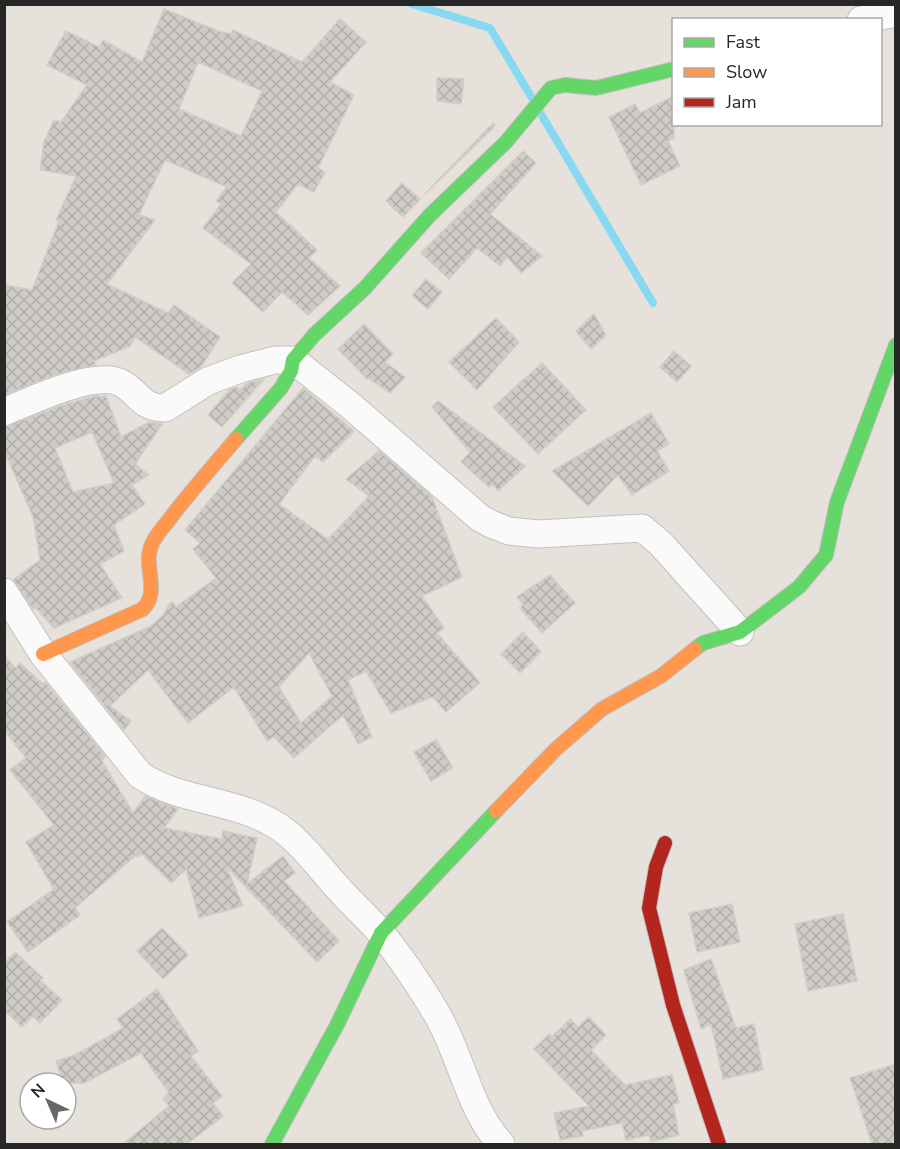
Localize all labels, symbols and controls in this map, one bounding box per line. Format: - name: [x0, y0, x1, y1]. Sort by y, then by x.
- legend: [672, 18, 882, 126]
- text: Fast: [726, 30, 761, 54]
- text: Slow: [726, 60, 767, 84]
- text: Jam: [725, 90, 757, 114]
- north arrow: [18, 1071, 78, 1131]
- text: N: [26, 1079, 50, 1103]

